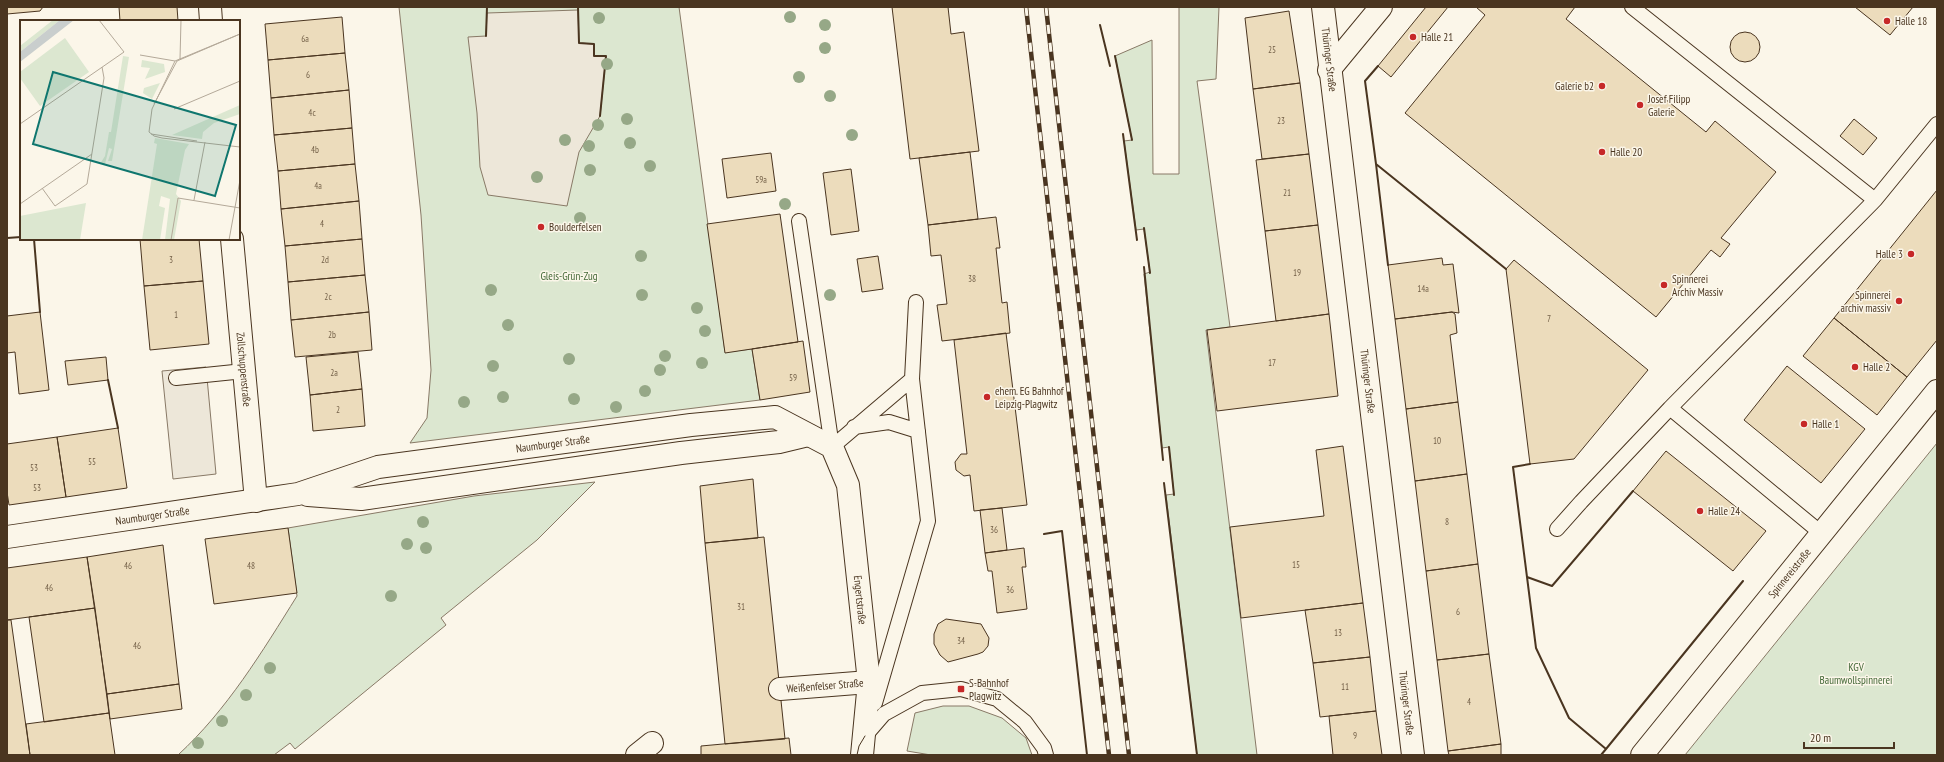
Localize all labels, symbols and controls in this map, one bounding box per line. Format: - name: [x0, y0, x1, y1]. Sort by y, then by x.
- place label: Halle 18: [1895, 14, 1927, 28]
- marker: Halle 18: [1882, 16, 1892, 26]
- inset map: [20, 20, 240, 240]
- street label: Thüringer Straße: [1319, 27, 1340, 93]
- place label: Halle 21: [1421, 30, 1453, 44]
- marker: Halle 21: [1408, 32, 1418, 42]
- house number: 6a: [301, 33, 309, 44]
- house number: 25: [1268, 44, 1276, 55]
- house number: 6: [306, 69, 310, 80]
- place label: Galerie b2: [1555, 79, 1594, 93]
- marker: Galerie b2: [1597, 81, 1607, 91]
- place label: Josef Filipp Galerie: [1647, 92, 1690, 119]
- marker: Josef Filipp Galerie: [1635, 100, 1645, 110]
- house number: 4c: [308, 107, 316, 118]
- house number: 23: [1277, 115, 1285, 126]
- house number: 4b: [311, 144, 319, 155]
- place label: Halle 20: [1610, 145, 1642, 159]
- marker: Halle 20: [1597, 147, 1607, 157]
- house number: 59a: [755, 174, 767, 185]
- house number: 4a: [314, 180, 322, 191]
- house number: 21: [1283, 187, 1291, 198]
- house number: 4: [320, 218, 324, 229]
- place label: Boulderfelsen: [549, 220, 602, 234]
- marker: Boulderfelsen: [536, 222, 546, 232]
- place label: Halle 3: [1876, 247, 1903, 261]
- marker: Halle 3: [1906, 249, 1916, 259]
- house number: 3: [169, 254, 173, 265]
- house number: 2d: [321, 254, 329, 265]
- house number: 19: [1293, 267, 1301, 278]
- park label: Gleis-Grün-Zug: [540, 269, 598, 283]
- place label: Spinnerei Archiv Massiv: [1672, 272, 1724, 299]
- house number: 38: [968, 273, 976, 284]
- marker: Spinnerei Archiv Massiv: [1659, 280, 1669, 290]
- house number: 14a: [1417, 283, 1429, 294]
- place label: Spinnerei archiv massiv: [1841, 288, 1892, 315]
- house number: 2c: [324, 291, 332, 302]
- marker: Spinnerei archiv massiv: [1894, 296, 1904, 306]
- house number: 1: [174, 309, 178, 320]
- house number: 7: [1547, 313, 1551, 324]
- house number: 2b: [328, 329, 336, 340]
- street label: Zollschuppenstraße: [234, 332, 254, 408]
- street label: Thüringer Straße: [1357, 348, 1379, 415]
- house number: 17: [1268, 357, 1276, 368]
- place label: Halle 2: [1863, 360, 1890, 374]
- marker: Halle 2: [1850, 362, 1860, 372]
- house number: 2a: [330, 367, 338, 378]
- house number: 59: [789, 372, 797, 383]
- place label: ehem. EG Bahnhof Leipzig-Plagwitz: [995, 384, 1065, 411]
- marker: ehem. EG Bahnhof Leipzig-Plagwitz: [982, 392, 992, 402]
- house number: 2: [336, 404, 340, 415]
- place label: Halle 1: [1812, 417, 1839, 431]
- marker: Halle 1: [1799, 419, 1809, 429]
- street label: Naumburger Straße: [515, 432, 591, 455]
- house number: 10: [1433, 435, 1441, 446]
- house number: 55: [88, 456, 96, 467]
- house number: 53: [30, 462, 38, 473]
- house number: 53: [33, 482, 41, 493]
- street label: Naumburger Straße: [114, 503, 191, 528]
- place label: Halle 24: [1708, 504, 1740, 518]
- marker: Halle 24: [1695, 506, 1705, 516]
- house number: 8: [1445, 516, 1449, 527]
- house number: 36: [990, 524, 998, 535]
- street label: Spinnereistraße: [1765, 545, 1814, 601]
- house number: 15: [1292, 559, 1300, 570]
- house number: 46: [124, 560, 132, 571]
- house number: 48: [247, 560, 255, 571]
- street label: Engertstraße: [851, 575, 870, 626]
- house number: 46: [45, 582, 53, 593]
- house number: 36: [1006, 584, 1014, 595]
- house number: 31: [737, 601, 745, 612]
- house number: 6: [1456, 606, 1460, 617]
- house number: 13: [1334, 627, 1342, 638]
- house number: 34: [957, 635, 965, 646]
- house number: 46: [133, 640, 141, 651]
- park label: KGV Baumwollspinnerei: [1820, 660, 1892, 687]
- street label: Thüringer Straße: [1396, 670, 1418, 736]
- street label: Weißenfelser Straße: [786, 675, 864, 695]
- place label: S-Bahnhof Plagwitz: [969, 676, 1010, 703]
- house number: 11: [1341, 681, 1349, 692]
- marker: S-Bahnhof Plagwitz: [956, 684, 966, 694]
- house number: 4: [1467, 696, 1471, 707]
- scale bar: [1804, 724, 1894, 750]
- house number: 9: [1353, 730, 1357, 741]
- text: 20 m: [1810, 730, 1831, 745]

